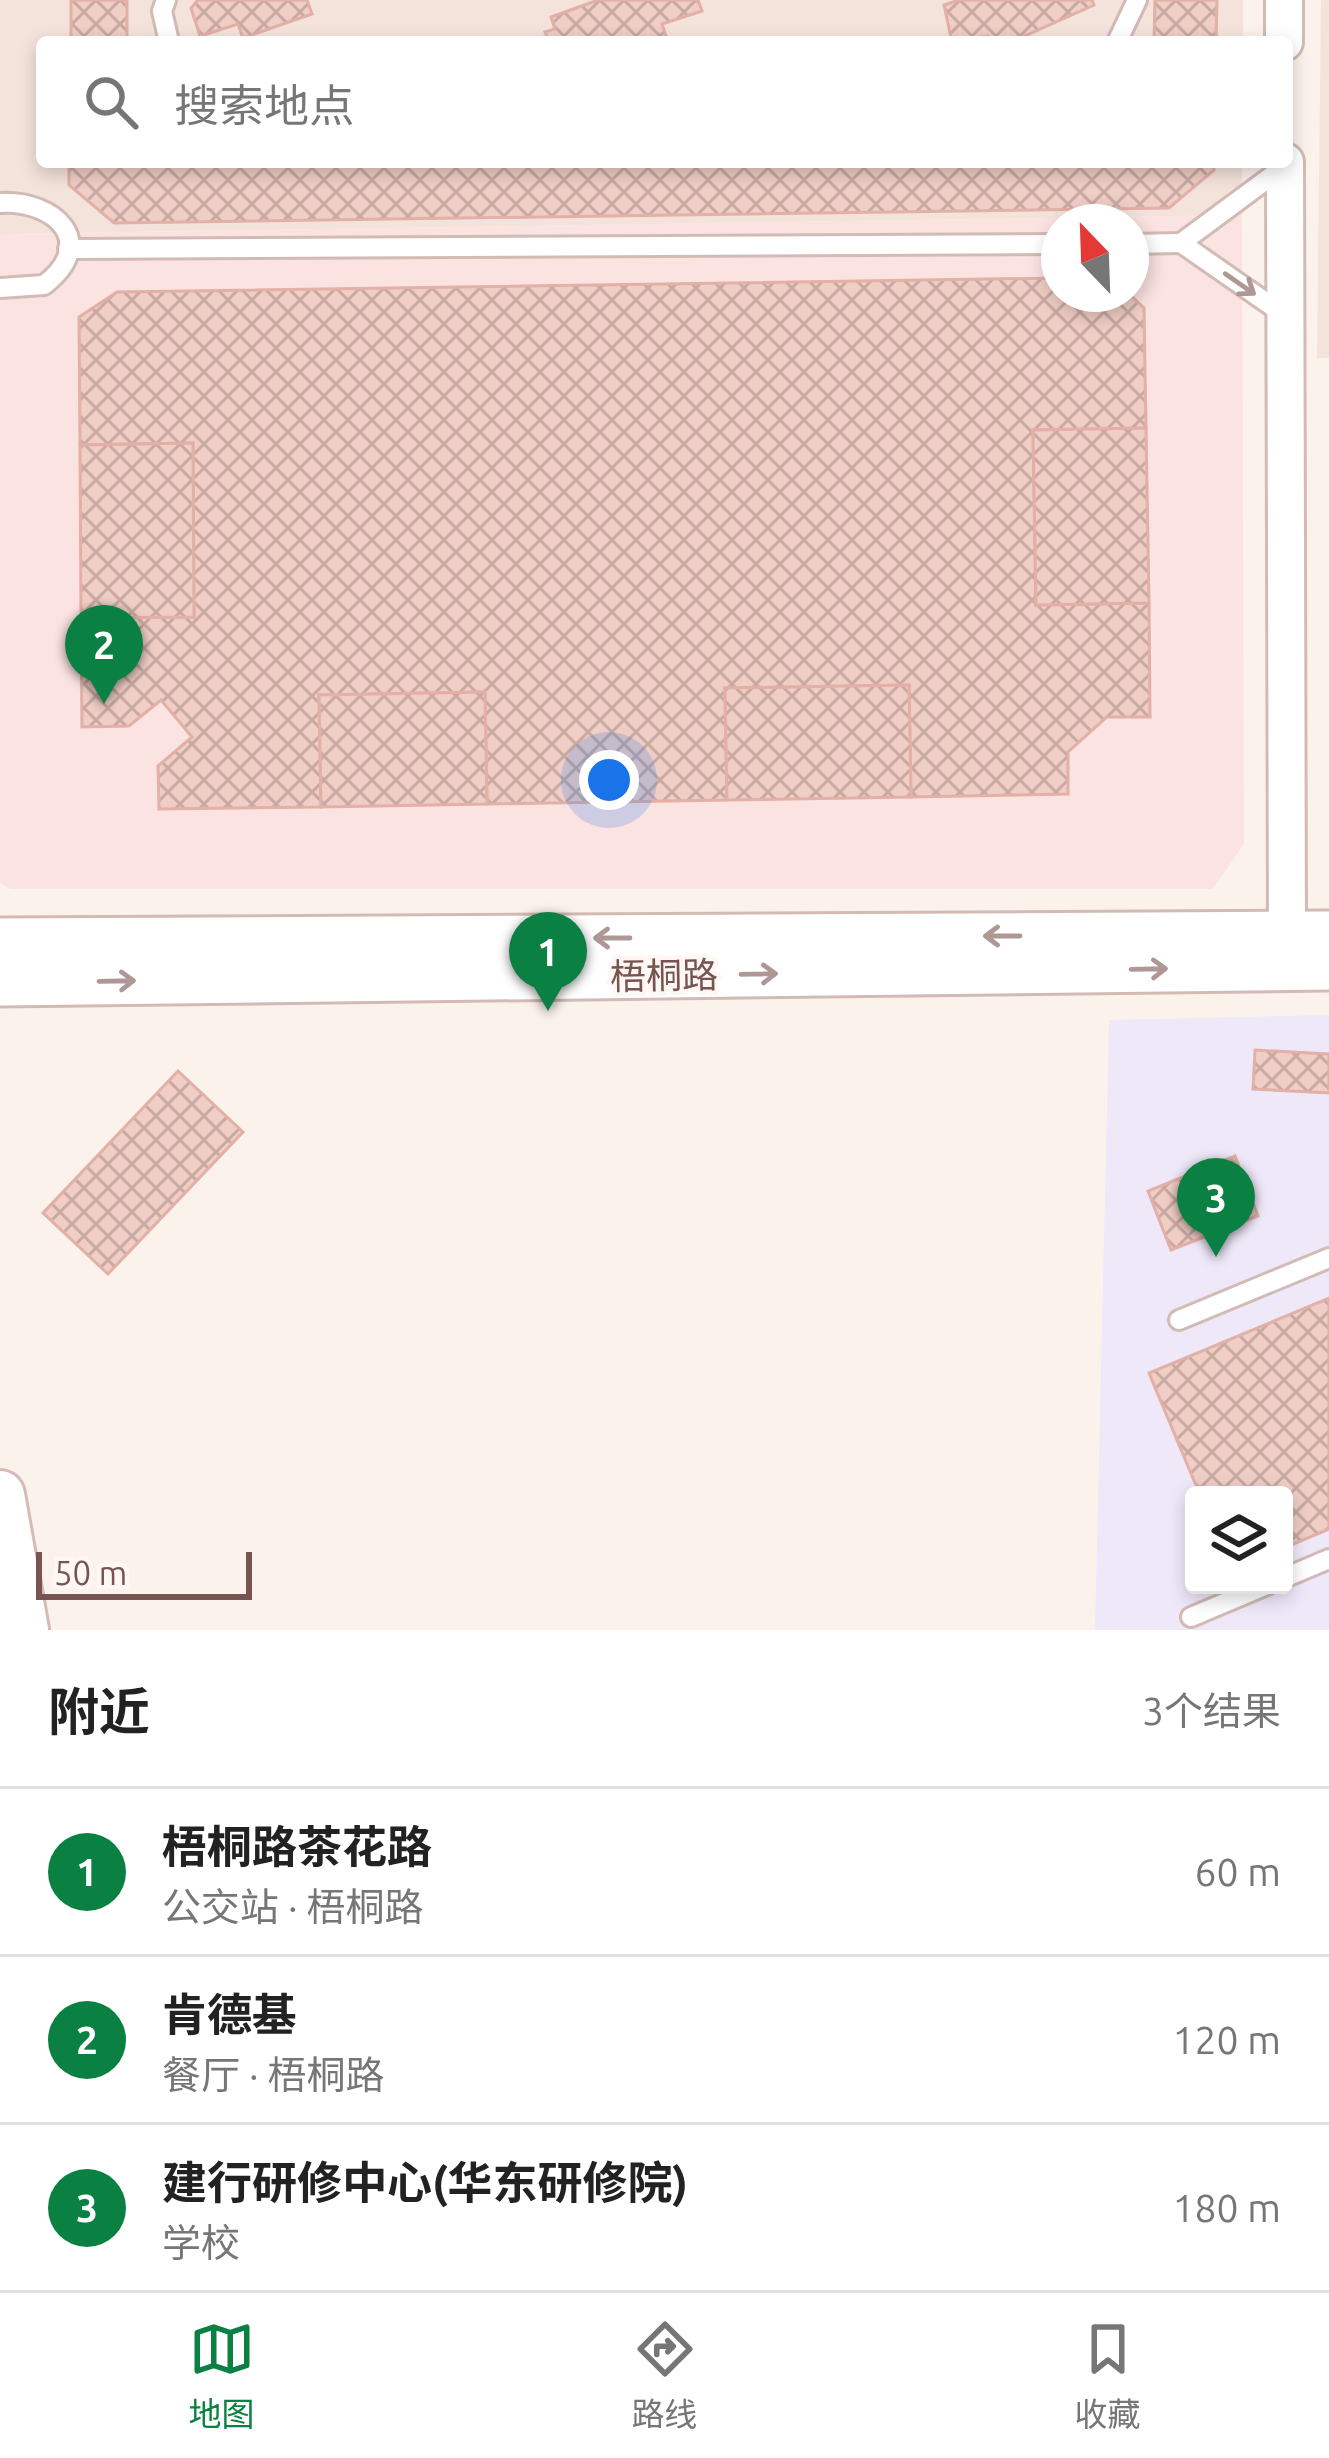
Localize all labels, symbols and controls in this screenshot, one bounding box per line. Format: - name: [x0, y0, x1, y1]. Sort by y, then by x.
- search box: [36, 36, 1293, 168]
- icon: search: [78, 69, 144, 135]
- text: 搜索地点: [174, 80, 354, 131]
- north arrow: [1041, 204, 1149, 312]
- one-way arrow: [1223, 271, 1257, 296]
- pin: 2: [65, 605, 143, 704]
- your location: [579, 750, 639, 810]
- pin: 1: [509, 912, 587, 1011]
- one-way arrow: [983, 925, 1022, 947]
- one-way arrow: [593, 927, 632, 949]
- street label: 梧桐路: [610, 954, 718, 996]
- one-way arrow: [1129, 958, 1168, 980]
- one-way arrow: [739, 962, 778, 985]
- one-way arrow: [97, 970, 136, 993]
- pin: 3: [1177, 1158, 1255, 1257]
- map controls: [1185, 1486, 1293, 1594]
- button: layers: [1185, 1486, 1293, 1594]
- scale bar: [36, 1546, 252, 1599]
- text: 50 m: [54, 1554, 127, 1591]
- text: 附近: [48, 1682, 150, 1740]
- text: 3个结果: [1142, 1689, 1281, 1732]
- text: 梧桐路茶花路: [162, 1821, 432, 1872]
- text: 1: [76, 1850, 98, 1893]
- text: 60 m: [1194, 1850, 1281, 1893]
- text: 公交站 · 梧桐路: [162, 1885, 423, 1928]
- text: 肯德基: [162, 1989, 297, 2040]
- text: 2: [76, 2018, 98, 2061]
- text: 120 m: [1172, 2018, 1281, 2061]
- text: 餐厅 · 梧桐路: [162, 2053, 384, 2096]
- text: 建行研修中心(华东研修院): [162, 2157, 688, 2208]
- text: 3: [76, 2186, 98, 2229]
- text: 180 m: [1172, 2186, 1281, 2229]
- text: 学校: [162, 2221, 240, 2264]
- tab: 地图: [189, 2316, 255, 2436]
- tab: 路线: [632, 2316, 698, 2436]
- tab: 收藏: [1075, 2316, 1141, 2436]

